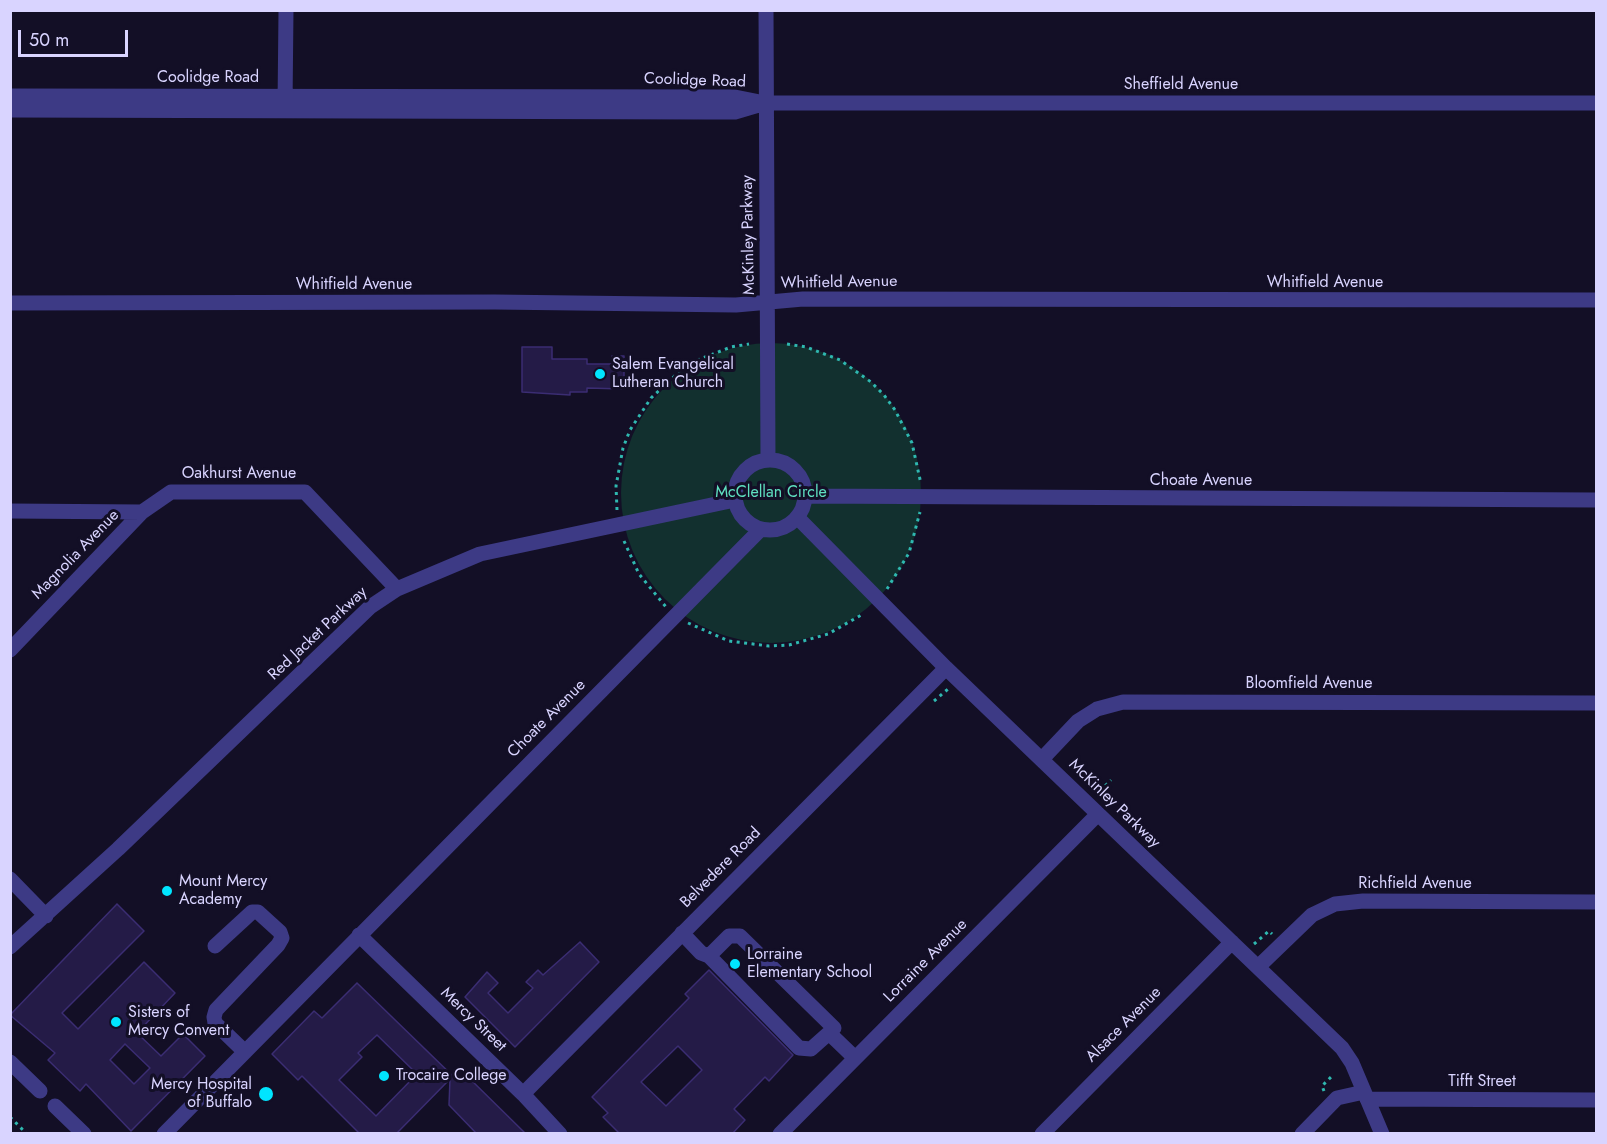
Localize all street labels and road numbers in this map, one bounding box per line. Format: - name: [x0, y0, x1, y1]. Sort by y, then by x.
- street label: Coolidge Road: [157, 68, 259, 88]
- street label: Coolidge Road: [644, 70, 746, 92]
- street label: Sheffield Avenue: [1124, 75, 1238, 95]
- street label: McKinley Parkway: [738, 175, 760, 295]
- street label: Whitfield Avenue: [781, 272, 897, 294]
- street label: Whitfield Avenue: [1267, 273, 1383, 293]
- street label: Whitfield Avenue: [296, 275, 412, 295]
- street label: Oakhurst Avenue: [182, 464, 296, 484]
- street label: Choate Avenue: [1150, 471, 1252, 491]
- street label: Magnolia Avenue: [28, 506, 124, 604]
- street label: Red Jacket Parkway: [265, 583, 371, 685]
- street label: Bloomfield Avenue: [1246, 674, 1372, 694]
- street label: Choate Avenue: [504, 676, 590, 762]
- street label: McKinley Parkway: [1064, 755, 1164, 853]
- street label: Belvedere Road: [677, 824, 765, 912]
- street label: Richfield Avenue: [1358, 874, 1472, 894]
- street label: Lorraine Avenue: [880, 915, 972, 1007]
- street label: Alsace Avenue: [1082, 983, 1166, 1067]
- street label: Mercy Street: [436, 984, 510, 1056]
- street label: Tifft Street: [1448, 1072, 1516, 1092]

